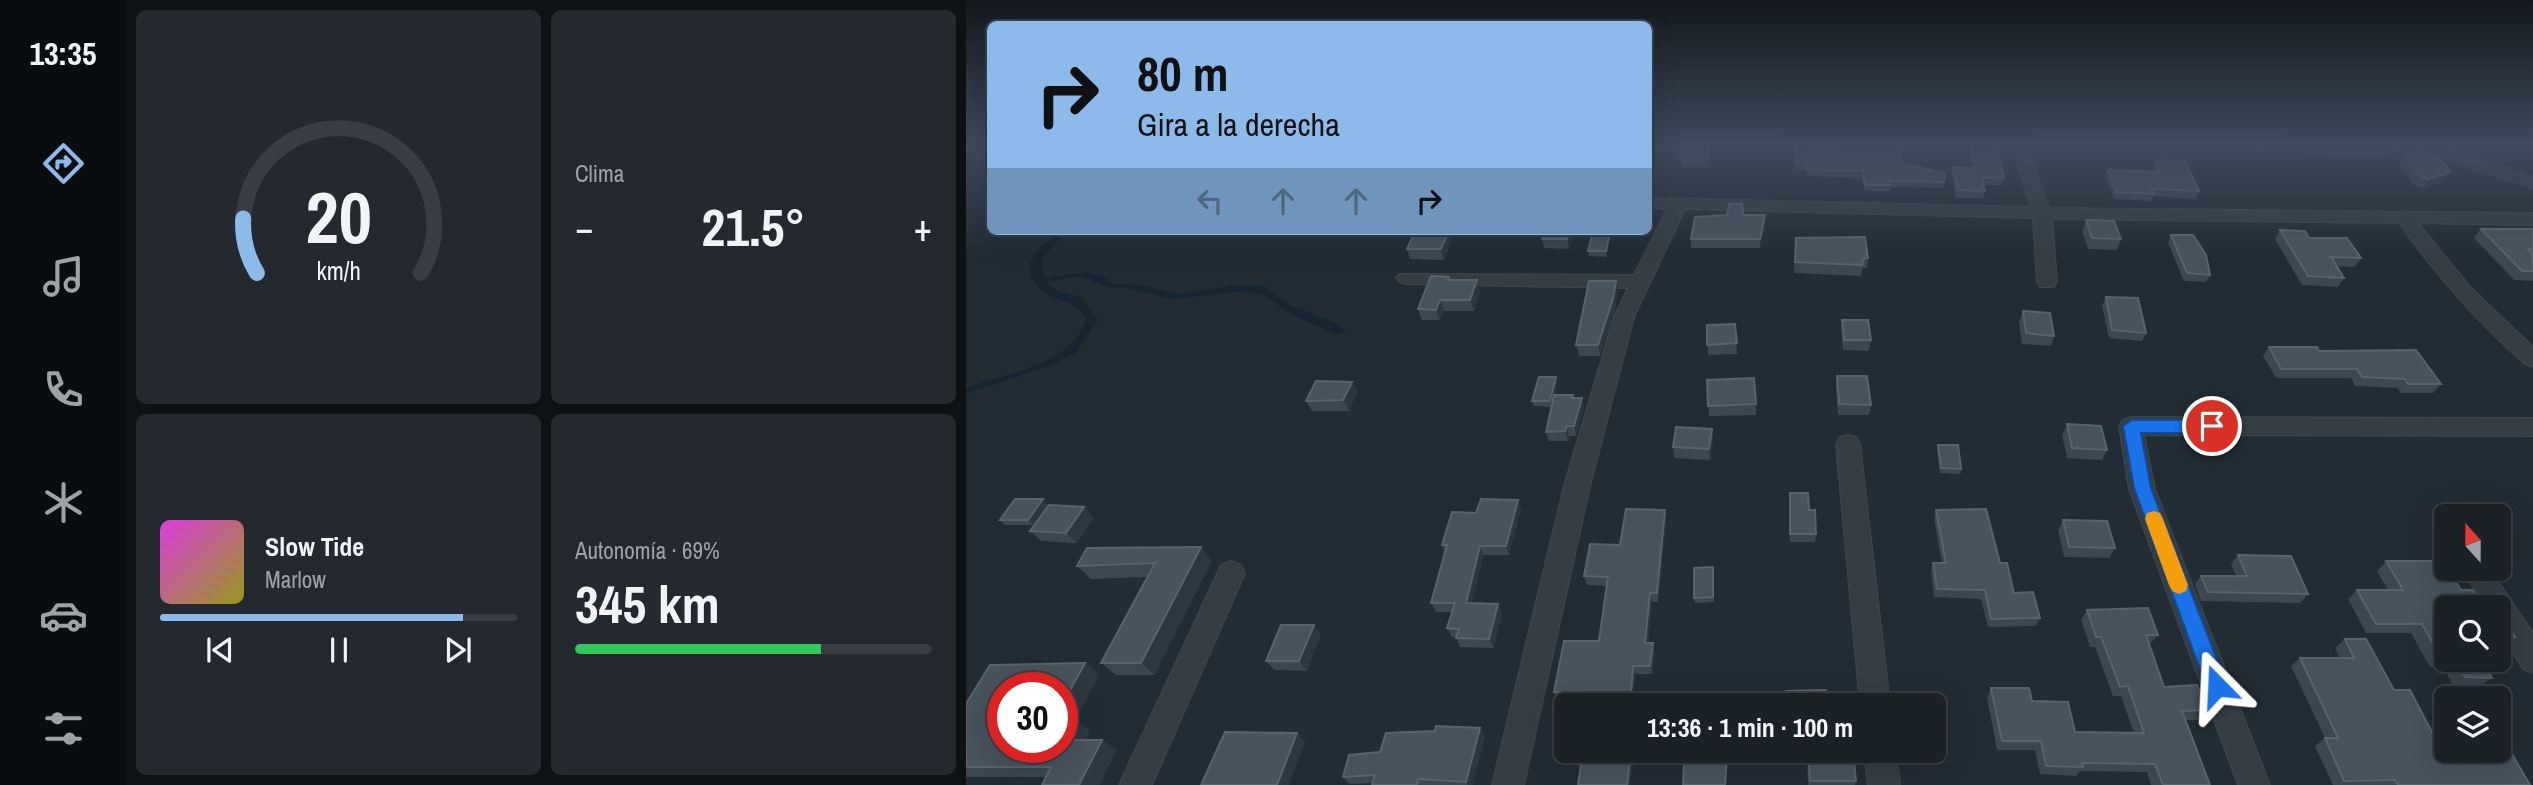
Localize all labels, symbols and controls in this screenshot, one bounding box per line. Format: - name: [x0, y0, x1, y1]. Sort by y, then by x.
- text: 13:35: [29, 32, 97, 75]
- text: 80 m: [1137, 40, 1229, 106]
- icon: right: [1022, 49, 1113, 140]
- text: Gira a la derecha: [1137, 103, 1340, 146]
- icon: directions: [39, 139, 88, 188]
- text: Clima: [575, 158, 624, 189]
- text: 20: [305, 168, 372, 266]
- icon: left: [1191, 182, 1229, 220]
- icon: ahead: [1264, 182, 1302, 220]
- icon: ahead: [1337, 182, 1375, 220]
- icon: right: [1410, 182, 1448, 220]
- text: 21.5°: [702, 192, 805, 262]
- text: −: [575, 202, 593, 253]
- text: +: [914, 202, 932, 253]
- icon: music: [39, 252, 88, 301]
- text: km/h: [316, 254, 361, 288]
- icon: phone: [39, 365, 88, 414]
- pin: [2182, 396, 2242, 456]
- icon: arrive: [2193, 407, 2231, 445]
- icon: climate: [39, 478, 88, 527]
- north arrow: [2434, 504, 2511, 581]
- map controls: [2434, 504, 2511, 763]
- text: Slow Tide: [265, 529, 364, 564]
- text: Autonomía · 69%: [575, 535, 720, 566]
- text: Marlow: [265, 564, 326, 595]
- text: 345 km: [575, 569, 720, 639]
- icon: car: [39, 591, 88, 640]
- button: search: [2434, 595, 2511, 672]
- icon: previous: [201, 631, 239, 669]
- icon: pause: [320, 631, 358, 669]
- icon: next: [439, 631, 477, 669]
- position arrow: [2180, 649, 2254, 723]
- speed limit sign: 30: [987, 672, 1078, 763]
- button: layers: [2434, 686, 2511, 763]
- icon: filters: [39, 704, 88, 753]
- text: 13:36 · 1 min · 100 m: [1647, 710, 1853, 745]

